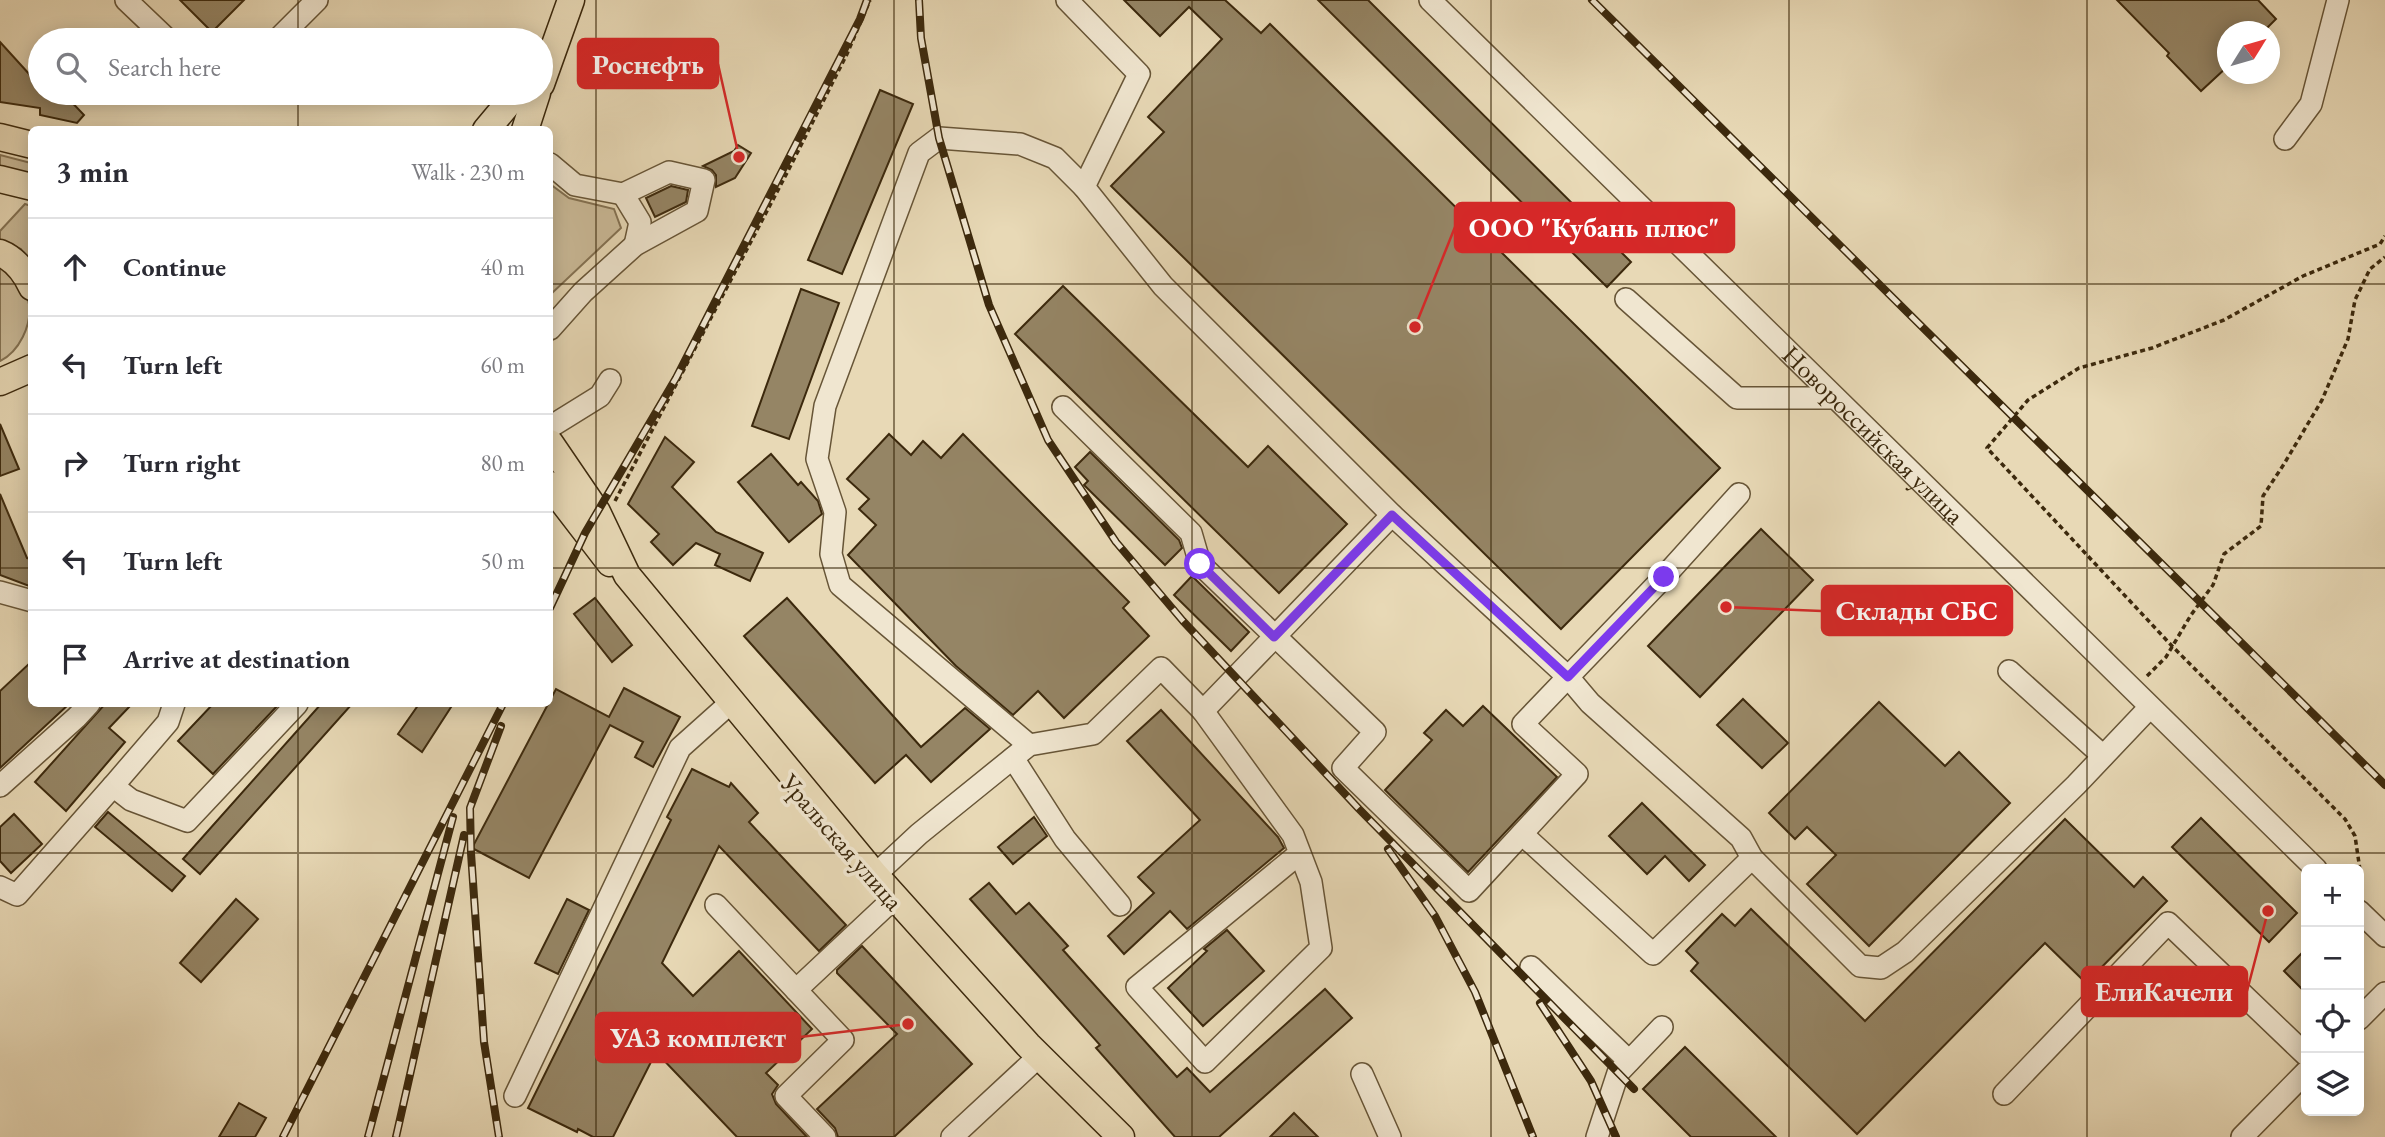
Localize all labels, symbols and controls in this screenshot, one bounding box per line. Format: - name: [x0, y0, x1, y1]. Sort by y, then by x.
- north arrow: [2217, 21, 2280, 84]
- search box: [28, 28, 553, 105]
- callout: Роснефть: [578, 39, 718, 88]
- text: Роснефть: [592, 46, 704, 82]
- icon: search: [52, 48, 90, 86]
- text: Search here: [108, 50, 221, 84]
- text: 3 min: [56, 152, 129, 191]
- text: Walk · 230 m: [411, 157, 525, 187]
- callout: ООО "Кубань плюс": [1455, 203, 1734, 252]
- text: ООО "Кубань плюс": [1469, 209, 1719, 245]
- icon: ahead: [56, 248, 94, 286]
- text: Continue: [123, 250, 226, 284]
- text: 40 m: [480, 252, 525, 282]
- street label: Новороссийская улица: [1775, 338, 1972, 532]
- icon: left: [56, 346, 94, 384]
- text: Turn left: [123, 348, 222, 382]
- text: 60 m: [480, 350, 525, 380]
- icon: right: [56, 444, 94, 482]
- text: Turn right: [123, 446, 241, 480]
- text: 80 m: [480, 448, 525, 478]
- icon: left: [56, 542, 94, 580]
- text: Turn left: [123, 544, 222, 578]
- text: 50 m: [480, 546, 525, 576]
- route start: [1184, 548, 1215, 579]
- route end: [1648, 561, 1679, 592]
- callout: Склады СБС: [1822, 586, 2012, 635]
- text: Склады СБС: [1836, 592, 1998, 628]
- icon: arrive: [56, 640, 94, 678]
- text: Arrive at destination: [123, 642, 350, 676]
- street label: Уральская улица: [773, 766, 911, 918]
- map controls: [2301, 864, 2364, 1116]
- button: +: [2301, 864, 2364, 927]
- button: −: [2301, 927, 2364, 990]
- callout: ЕлиКачели: [2082, 967, 2247, 1016]
- text: ЕлиКачели: [2095, 973, 2233, 1009]
- button: locate: [2301, 990, 2364, 1053]
- callout: УАЗ комплект: [596, 1013, 800, 1062]
- text: УАЗ комплект: [609, 1019, 786, 1055]
- button: layers: [2301, 1053, 2364, 1116]

